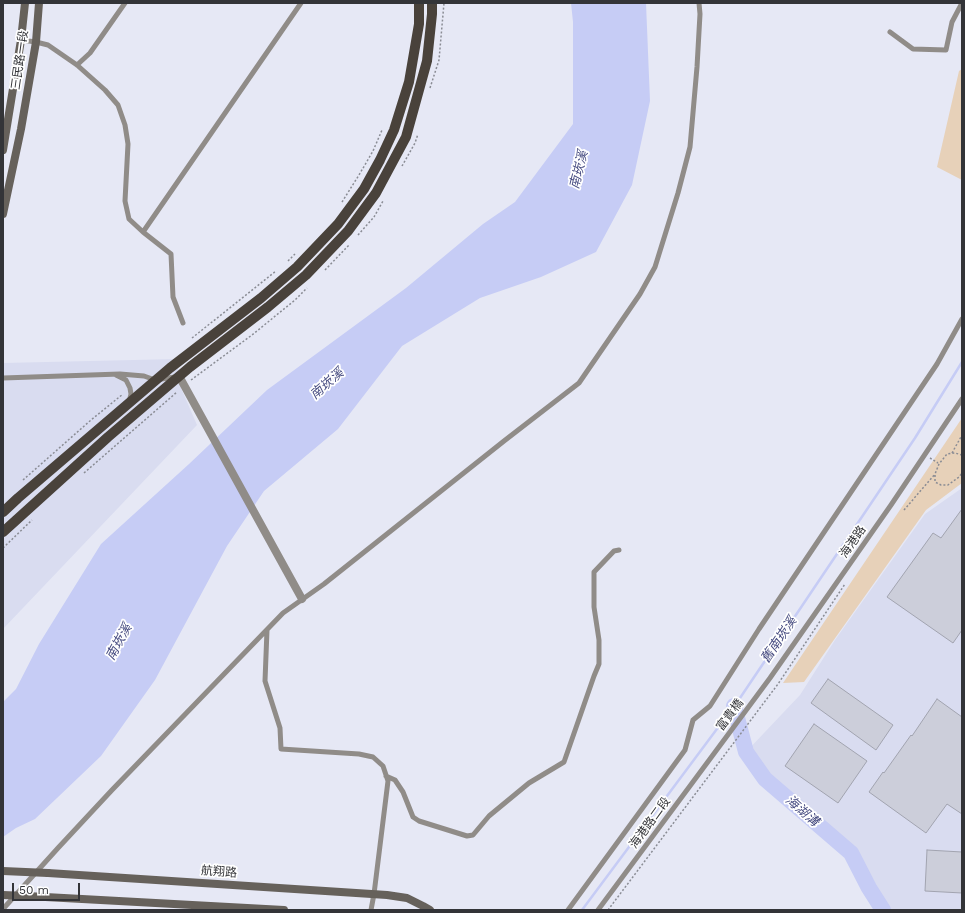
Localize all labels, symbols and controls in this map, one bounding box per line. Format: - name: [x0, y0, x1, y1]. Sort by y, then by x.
- street label: 三民路一段: [9, 29, 31, 91]
- water label: 南崁溪: [567, 149, 591, 191]
- water label: 南崁溪: [307, 365, 347, 403]
- street label: 海港路: [837, 523, 869, 561]
- water label: 舊南崁溪: [758, 614, 800, 666]
- water label: 南崁溪: [103, 621, 135, 663]
- street label: 富貴橋: [713, 696, 747, 734]
- water label: 海湖溝: [782, 792, 822, 830]
- street label: 海港路二段: [627, 794, 673, 852]
- street label: 航翔路: [201, 864, 237, 880]
- scale bar: [14, 875, 82, 901]
- text: 50 m: [19, 883, 49, 897]

